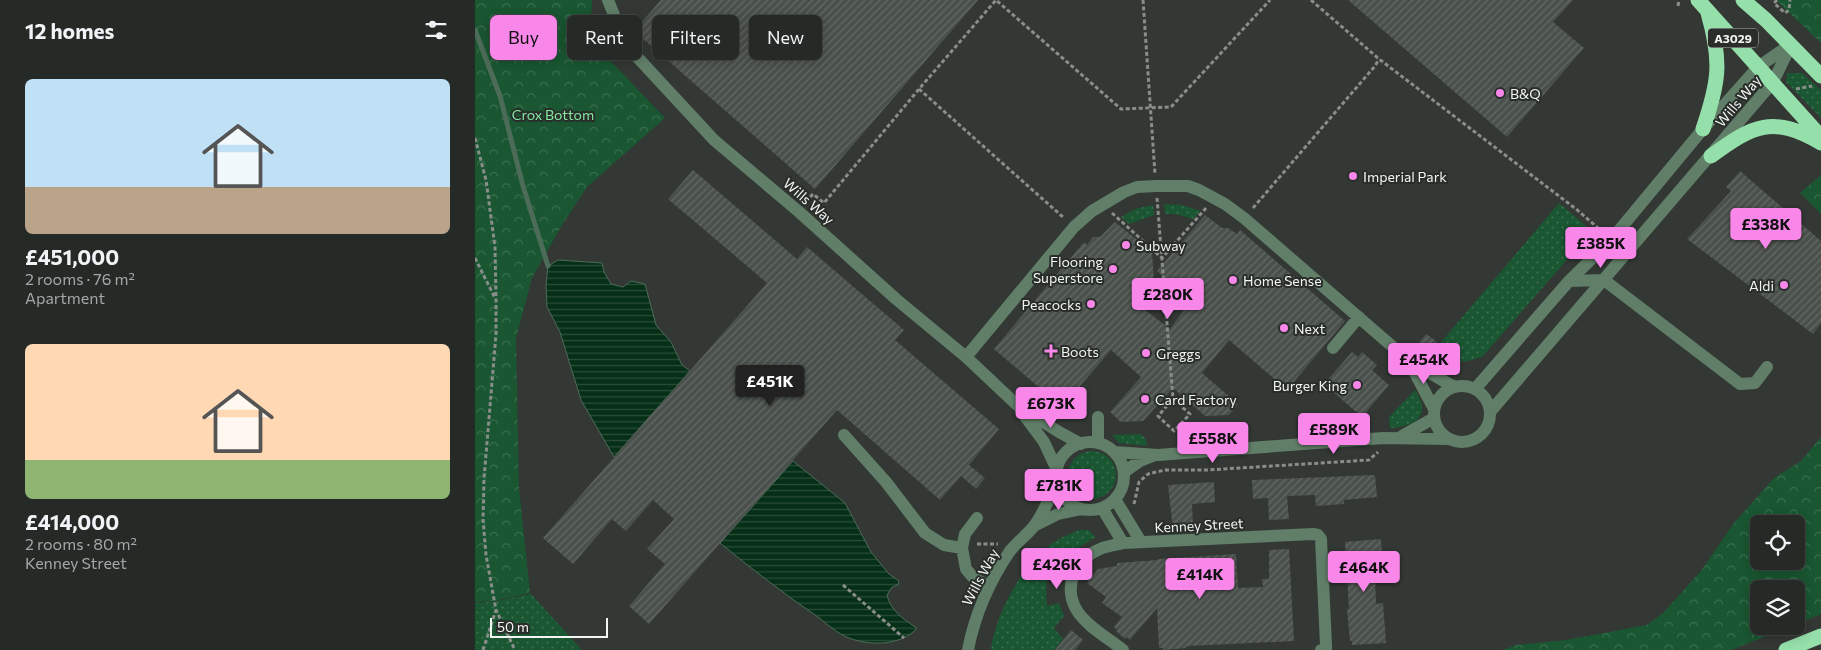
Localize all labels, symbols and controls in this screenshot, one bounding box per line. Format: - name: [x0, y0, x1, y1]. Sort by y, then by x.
- chip: Buy: [490, 15, 557, 60]
- chip: Rent: [567, 15, 642, 60]
- chip: Filters: [652, 15, 739, 60]
- chip: New: [749, 15, 822, 60]
- icon: filters: [422, 16, 450, 44]
- text: 12 homes: [25, 18, 114, 43]
- road number: A3029: [1708, 28, 1758, 48]
- street label: Wills Way: [1712, 72, 1764, 130]
- place label: B&Q: [1510, 85, 1541, 102]
- marker: B&Q: [1494, 87, 1506, 99]
- park label: Crox Bottom: [512, 106, 594, 123]
- icon: home: [193, 111, 283, 201]
- place label: Imperial Park: [1363, 168, 1447, 185]
- marker: Imperial Park: [1347, 170, 1359, 182]
- street label: Wills Way: [780, 174, 838, 228]
- pin: £338K: [1731, 208, 1801, 250]
- text: £338K: [1741, 214, 1791, 233]
- pin: £385K: [1566, 226, 1636, 269]
- text: £385K: [1576, 233, 1626, 252]
- place label: Subway: [1136, 237, 1186, 254]
- marker: Subway: [1120, 239, 1132, 251]
- text: £451,000: [25, 244, 119, 269]
- place label: Flooring Superstore: [1033, 253, 1103, 286]
- marker: Flooring Superstore: [1107, 263, 1119, 275]
- text: 2 rooms · 76 m²: [25, 269, 135, 288]
- place label: Home Sense: [1243, 272, 1322, 289]
- marker: Home Sense: [1227, 274, 1239, 286]
- place label: Aldi: [1749, 277, 1774, 294]
- pin: £280K: [1133, 278, 1203, 320]
- marker: Aldi: [1778, 279, 1790, 291]
- text: £280K: [1143, 284, 1193, 303]
- text: Apartment: [25, 288, 105, 307]
- place label: Peacocks: [1022, 296, 1081, 313]
- marker: Peacocks: [1085, 298, 1097, 310]
- place label: Next: [1294, 320, 1325, 337]
- marker: Next: [1278, 322, 1290, 334]
- pin: £454K: [1389, 342, 1459, 385]
- place label: Boots: [1061, 343, 1099, 360]
- marker: Boots: [1045, 345, 1057, 357]
- place label: Greggs: [1156, 345, 1201, 362]
- marker: Greggs: [1140, 347, 1152, 359]
- text: £454K: [1399, 349, 1449, 368]
- pin: £451K: [735, 364, 805, 407]
- text: £451K: [746, 371, 794, 390]
- icon: home: [193, 376, 283, 466]
- place label: Burger King: [1273, 377, 1347, 394]
- marker: Burger King: [1351, 379, 1363, 391]
- pin: £673K: [1016, 386, 1086, 429]
- place label: Card Factory: [1155, 391, 1237, 408]
- text: £673K: [1027, 393, 1075, 412]
- marker: Card Factory: [1139, 393, 1151, 405]
- pin: £589K: [1299, 412, 1369, 455]
- text: £589K: [1309, 419, 1359, 438]
- pin: £558K: [1178, 422, 1248, 464]
- text: £558K: [1188, 428, 1238, 447]
- pin: £781K: [1024, 468, 1094, 511]
- text: £781K: [1036, 475, 1082, 494]
- text: £414,000: [25, 509, 119, 534]
- street label: Kenney Street: [1154, 514, 1244, 536]
- map controls: [1750, 515, 1805, 635]
- button: locate: [1750, 515, 1805, 570]
- text: 2 rooms · 80 m²: [25, 534, 137, 553]
- street label: Wills Way: [958, 546, 1002, 608]
- pin: £426K: [1022, 548, 1092, 590]
- pin: £464K: [1329, 550, 1399, 593]
- text: Kenney Street: [25, 553, 127, 572]
- text: £426K: [1032, 554, 1082, 573]
- text: £464K: [1339, 557, 1389, 576]
- pin: £414K: [1165, 558, 1235, 600]
- text: £414K: [1176, 564, 1224, 583]
- button: layers: [1750, 580, 1805, 635]
- scale bar: [490, 615, 607, 638]
- text: 50 m: [497, 618, 529, 635]

